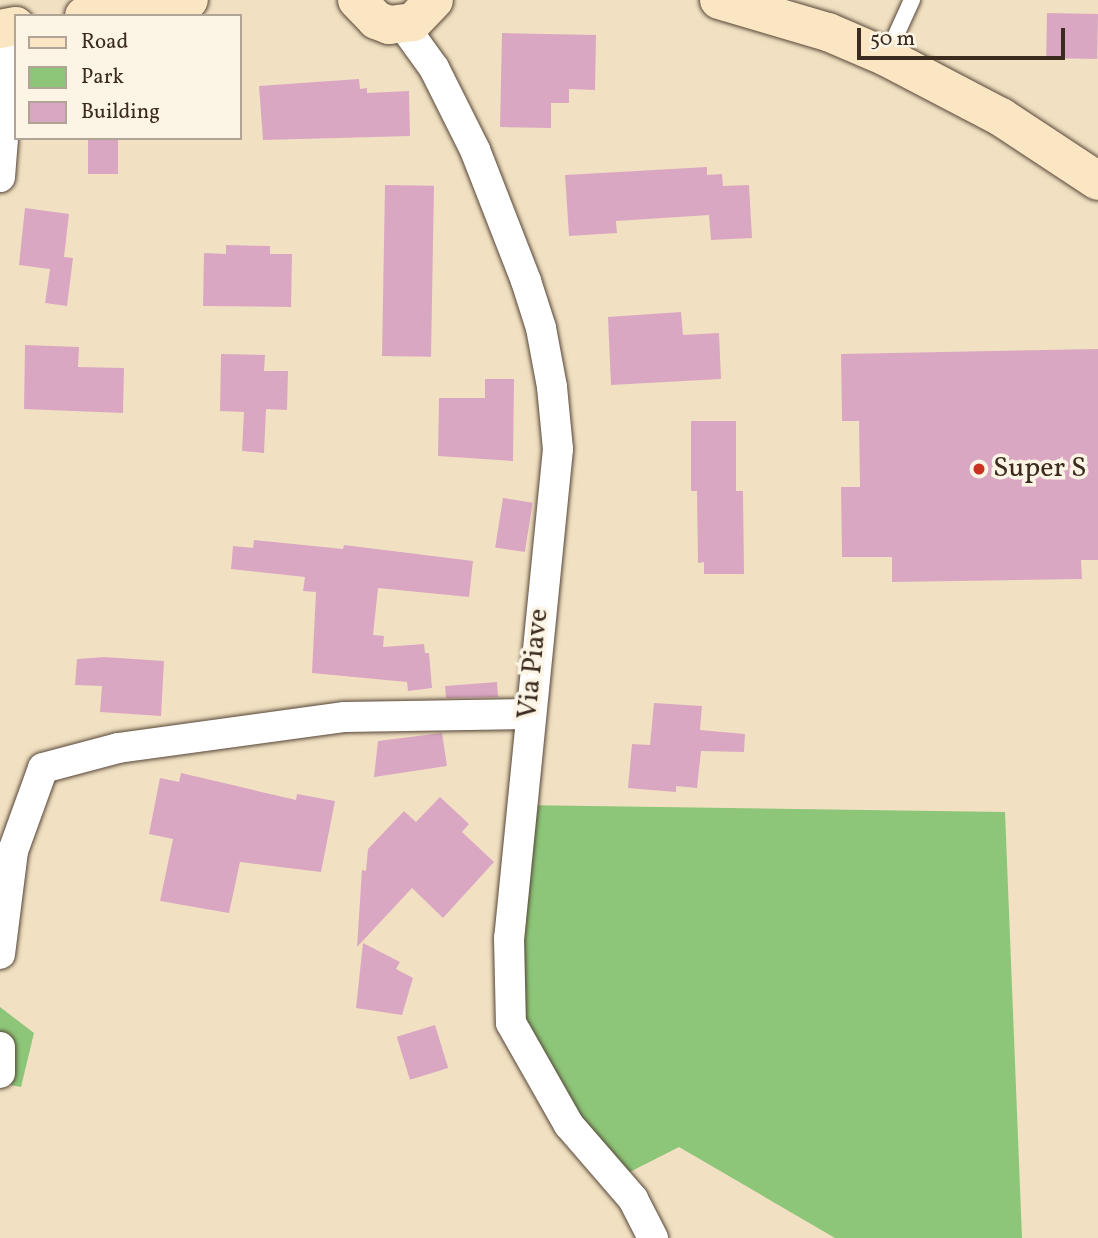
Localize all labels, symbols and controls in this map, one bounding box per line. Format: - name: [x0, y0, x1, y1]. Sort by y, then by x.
- legend: [14, 14, 242, 140]
- scale bar: [860, 14, 1068, 58]
- text: 50 m: [870, 25, 915, 54]
- text: Road: [81, 28, 128, 57]
- text: Park: [81, 63, 124, 92]
- text: Building: [81, 98, 160, 127]
- place label: Super S: [993, 452, 1086, 486]
- marker: Super S: [971, 461, 987, 477]
- street label: Via Piave: [511, 607, 557, 721]

